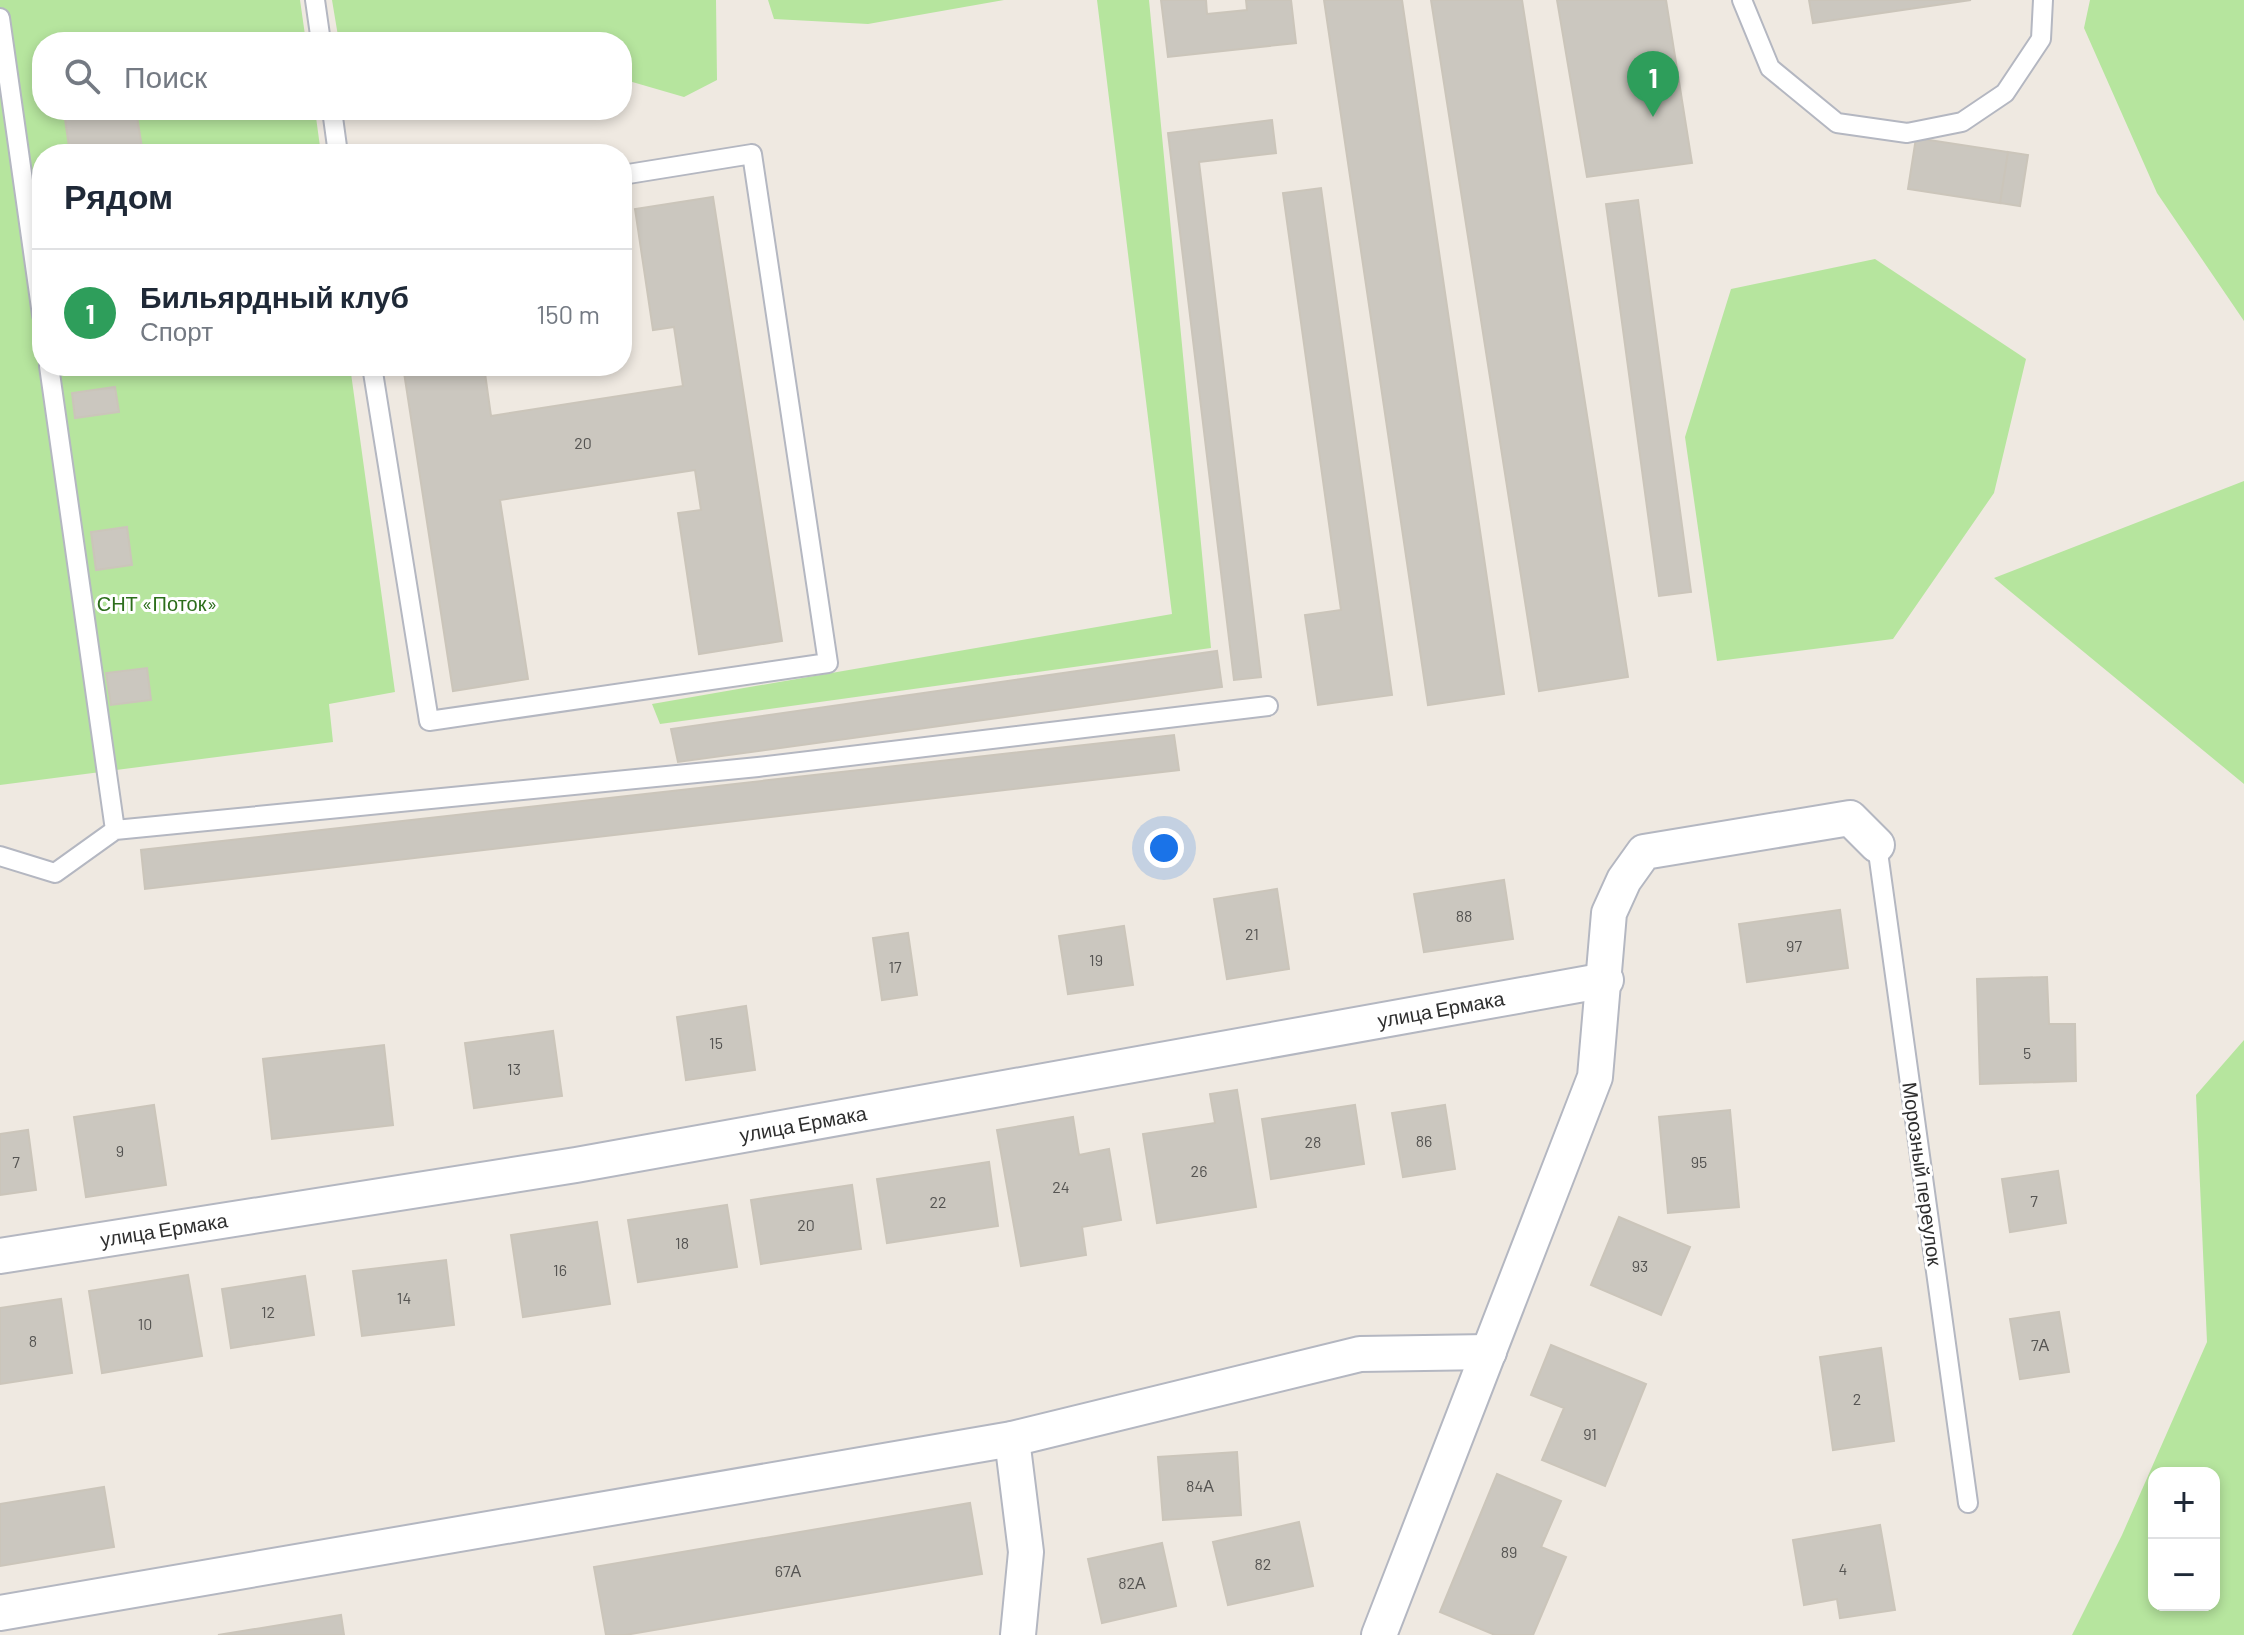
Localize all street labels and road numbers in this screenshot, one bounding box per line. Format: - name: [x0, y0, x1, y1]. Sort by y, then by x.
- street label: улица Ермака: [1375, 985, 1507, 1032]
- street label: Морозный переулок: [1898, 1081, 1948, 1267]
- street label: улица Ермака: [738, 1100, 869, 1146]
- street label: улица Ермака: [98, 1207, 230, 1251]

